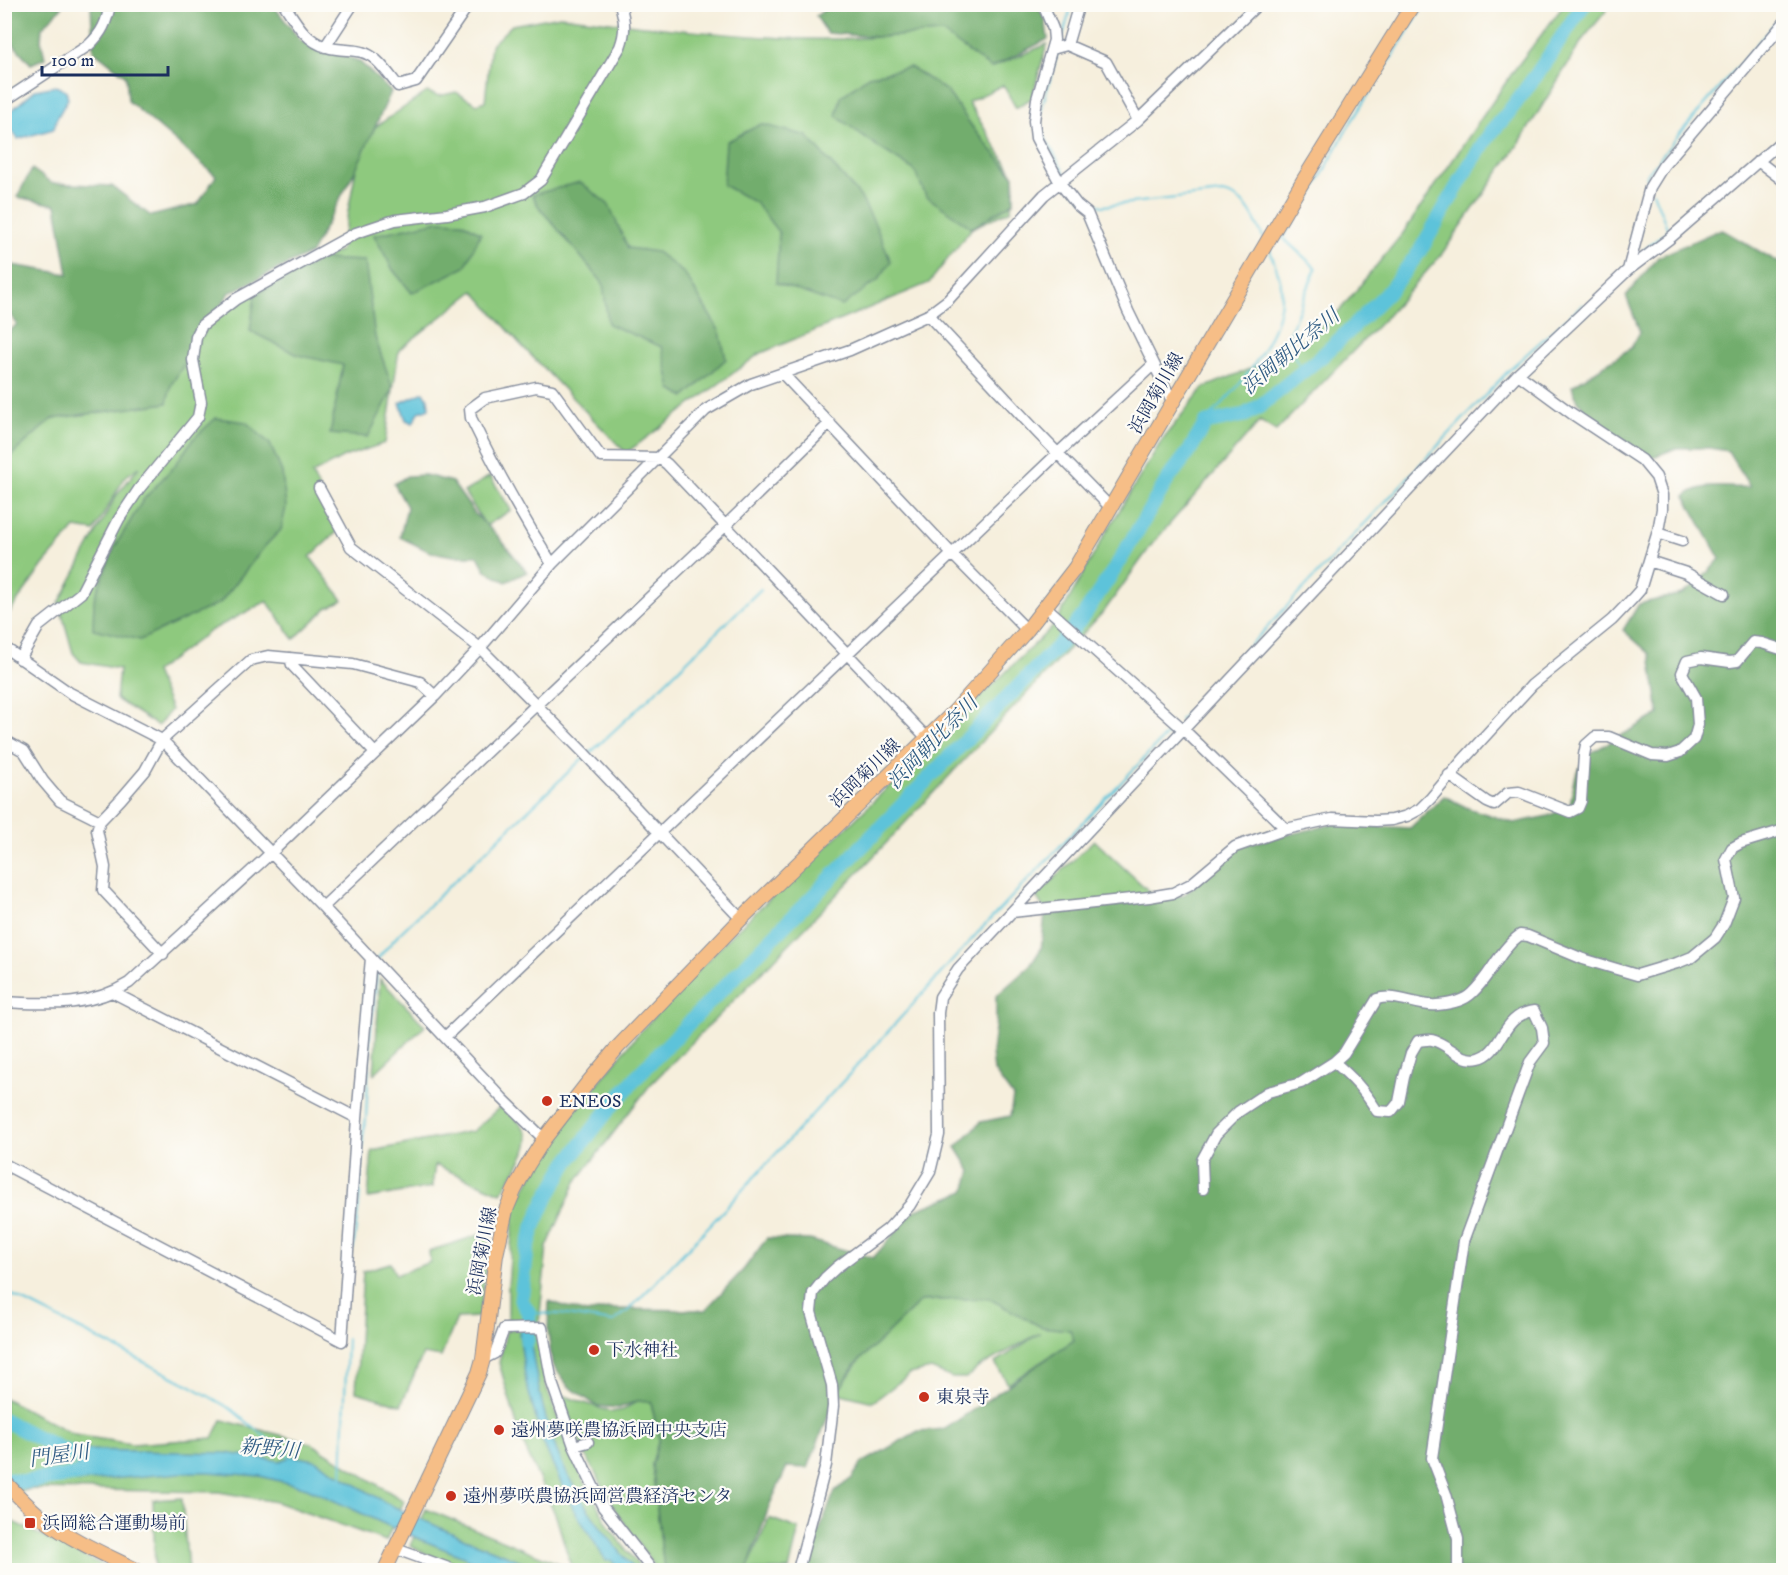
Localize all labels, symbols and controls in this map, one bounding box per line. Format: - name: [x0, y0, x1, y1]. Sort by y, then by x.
- scale bar: [42, 39, 168, 77]
- text: 100 m: [51, 50, 94, 72]
- water label: 浜岡朝比奈川: [1237, 303, 1346, 400]
- street label: 浜岡菊川線: [1125, 349, 1189, 438]
- water label: 浜岡朝比奈川: [882, 690, 985, 795]
- street label: 浜岡菊川線: [826, 735, 906, 813]
- place label: ENEOS: [559, 1091, 621, 1113]
- marker: ENEOS: [540, 1094, 554, 1108]
- street label: 浜岡菊川線: [464, 1205, 502, 1297]
- place label: 下水神社: [606, 1340, 678, 1362]
- marker: 下水神社: [587, 1343, 601, 1357]
- place label: 東泉寺: [936, 1387, 990, 1409]
- marker: 東泉寺: [917, 1390, 931, 1404]
- place label: 遠州夢咲農協浜岡中央支店: [511, 1420, 727, 1442]
- marker: 遠州夢咲農協浜岡中央支店: [492, 1423, 506, 1437]
- water label: 新野川: [239, 1434, 303, 1465]
- water label: 門屋川: [28, 1440, 93, 1473]
- place label: 遠州夢咲農協浜岡営農経済センタ: [463, 1486, 732, 1508]
- marker: 遠州夢咲農協浜岡営農経済センタ: [444, 1489, 458, 1503]
- place label: 浜岡総合運動場前: [42, 1513, 186, 1535]
- marker: 浜岡総合運動場前: [23, 1516, 37, 1530]

